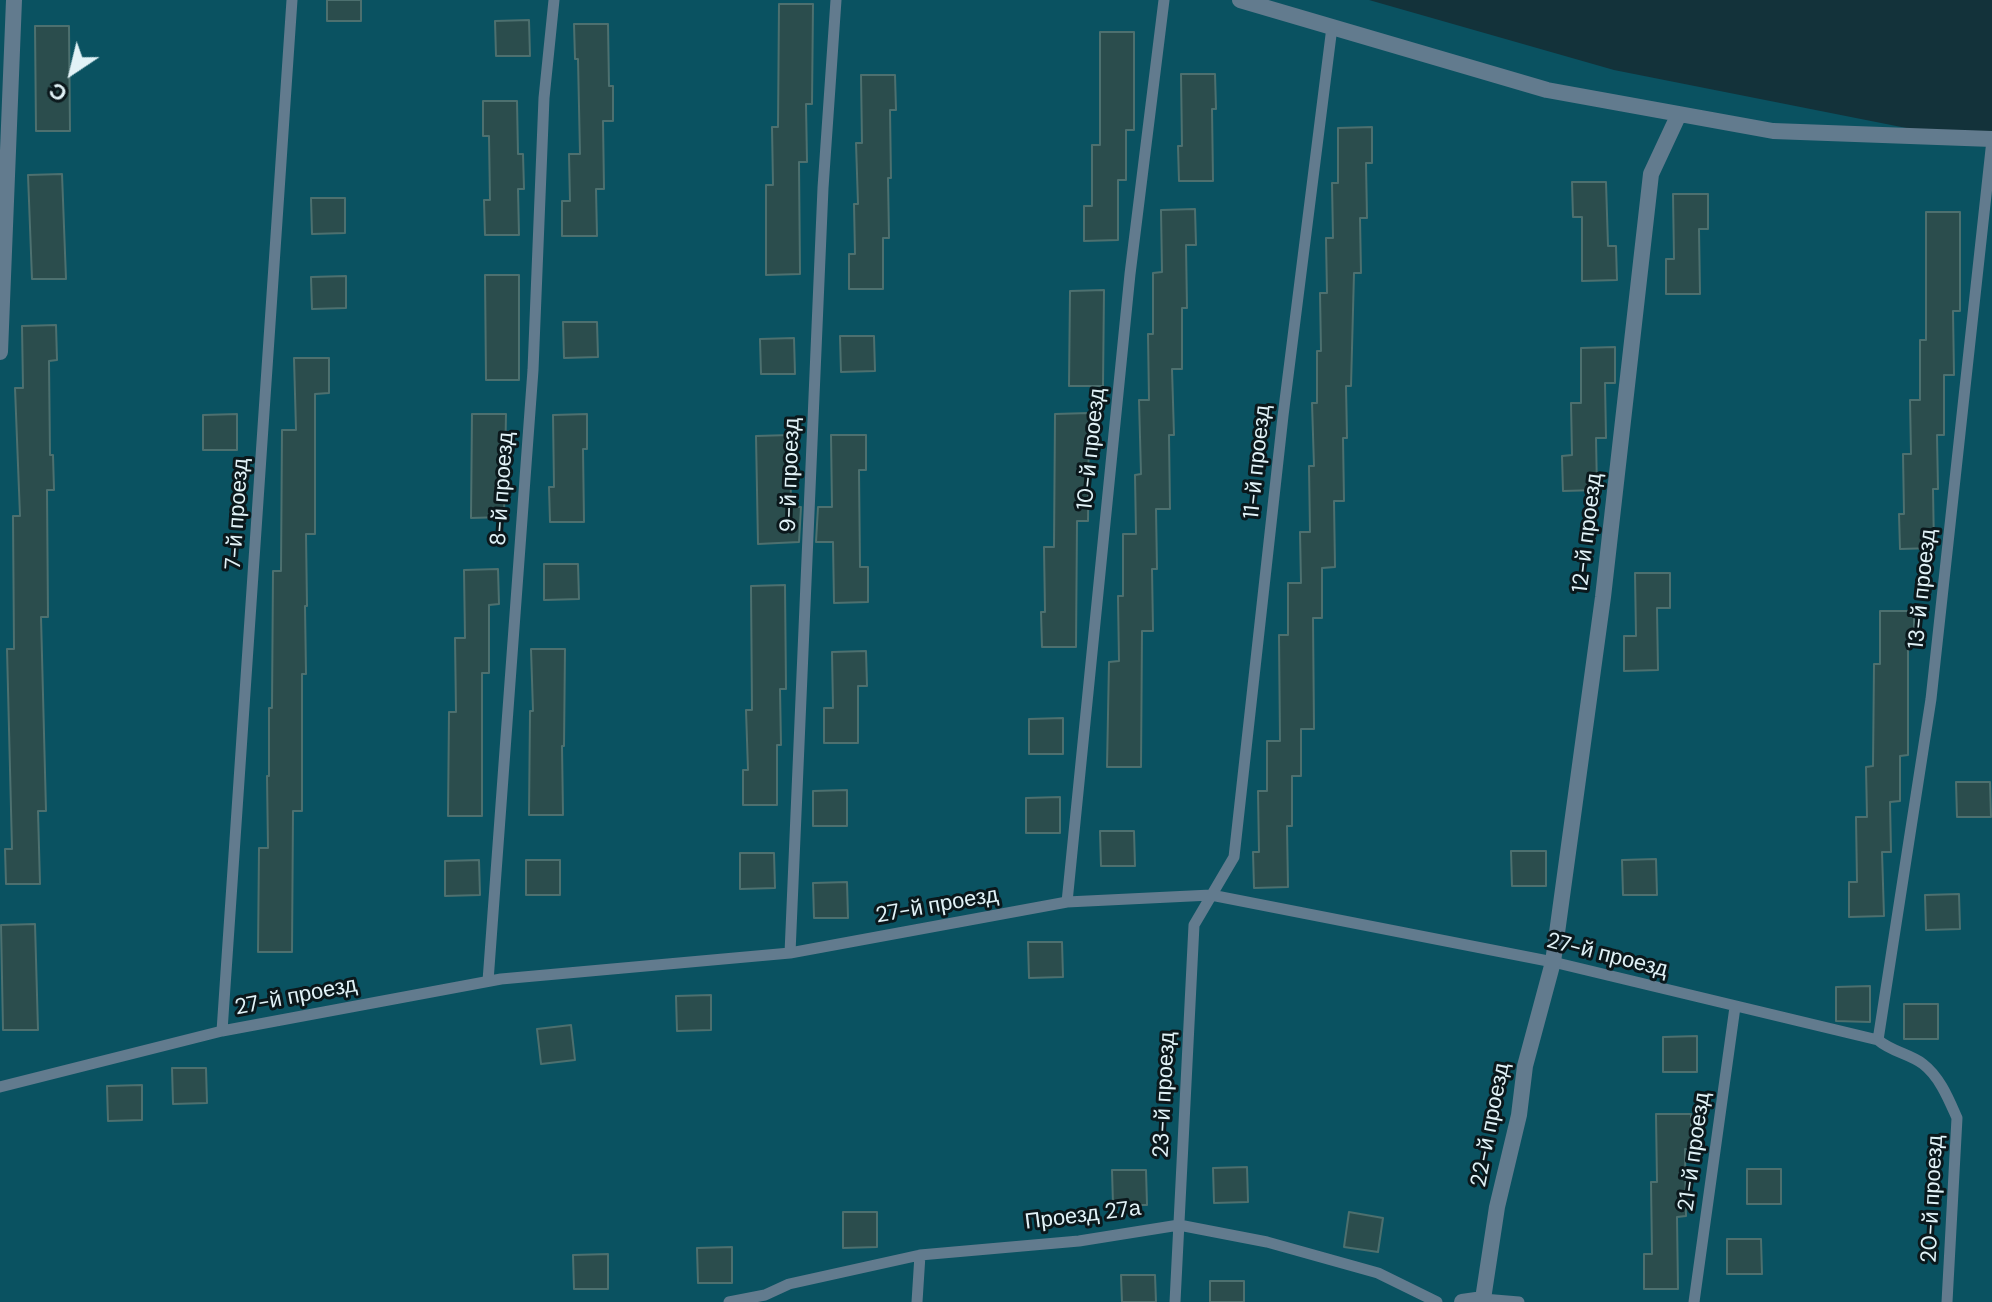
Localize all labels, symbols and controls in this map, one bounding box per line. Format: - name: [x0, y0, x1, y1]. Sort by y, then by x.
- north arrow: [32, 32, 112, 112]
- text: С: [43, 76, 73, 109]
- street label: 10-й проезд: [1072, 387, 1112, 511]
- street label: 11-й проезд: [1239, 404, 1277, 520]
- street label: 9-й проезд: [776, 417, 806, 533]
- street label: 8-й проезд: [486, 431, 520, 547]
- street label: 7-й проезд: [221, 457, 255, 571]
- street label: 12-й проезд: [1568, 472, 1608, 594]
- street label: 13-й проезд: [1904, 528, 1942, 650]
- street label: 27-й проезд: [874, 882, 1000, 930]
- street label: 27-й проезд: [1544, 928, 1670, 984]
- street label: 27-й проезд: [233, 972, 359, 1022]
- street label: 23-й проезд: [1149, 1031, 1181, 1159]
- street label: 22-й проезд: [1466, 1061, 1516, 1189]
- street label: 21-й проезд: [1674, 1091, 1716, 1213]
- street label: 20-й проезд: [1916, 1134, 1950, 1264]
- street label: Проезд 27а: [1024, 1196, 1142, 1236]

